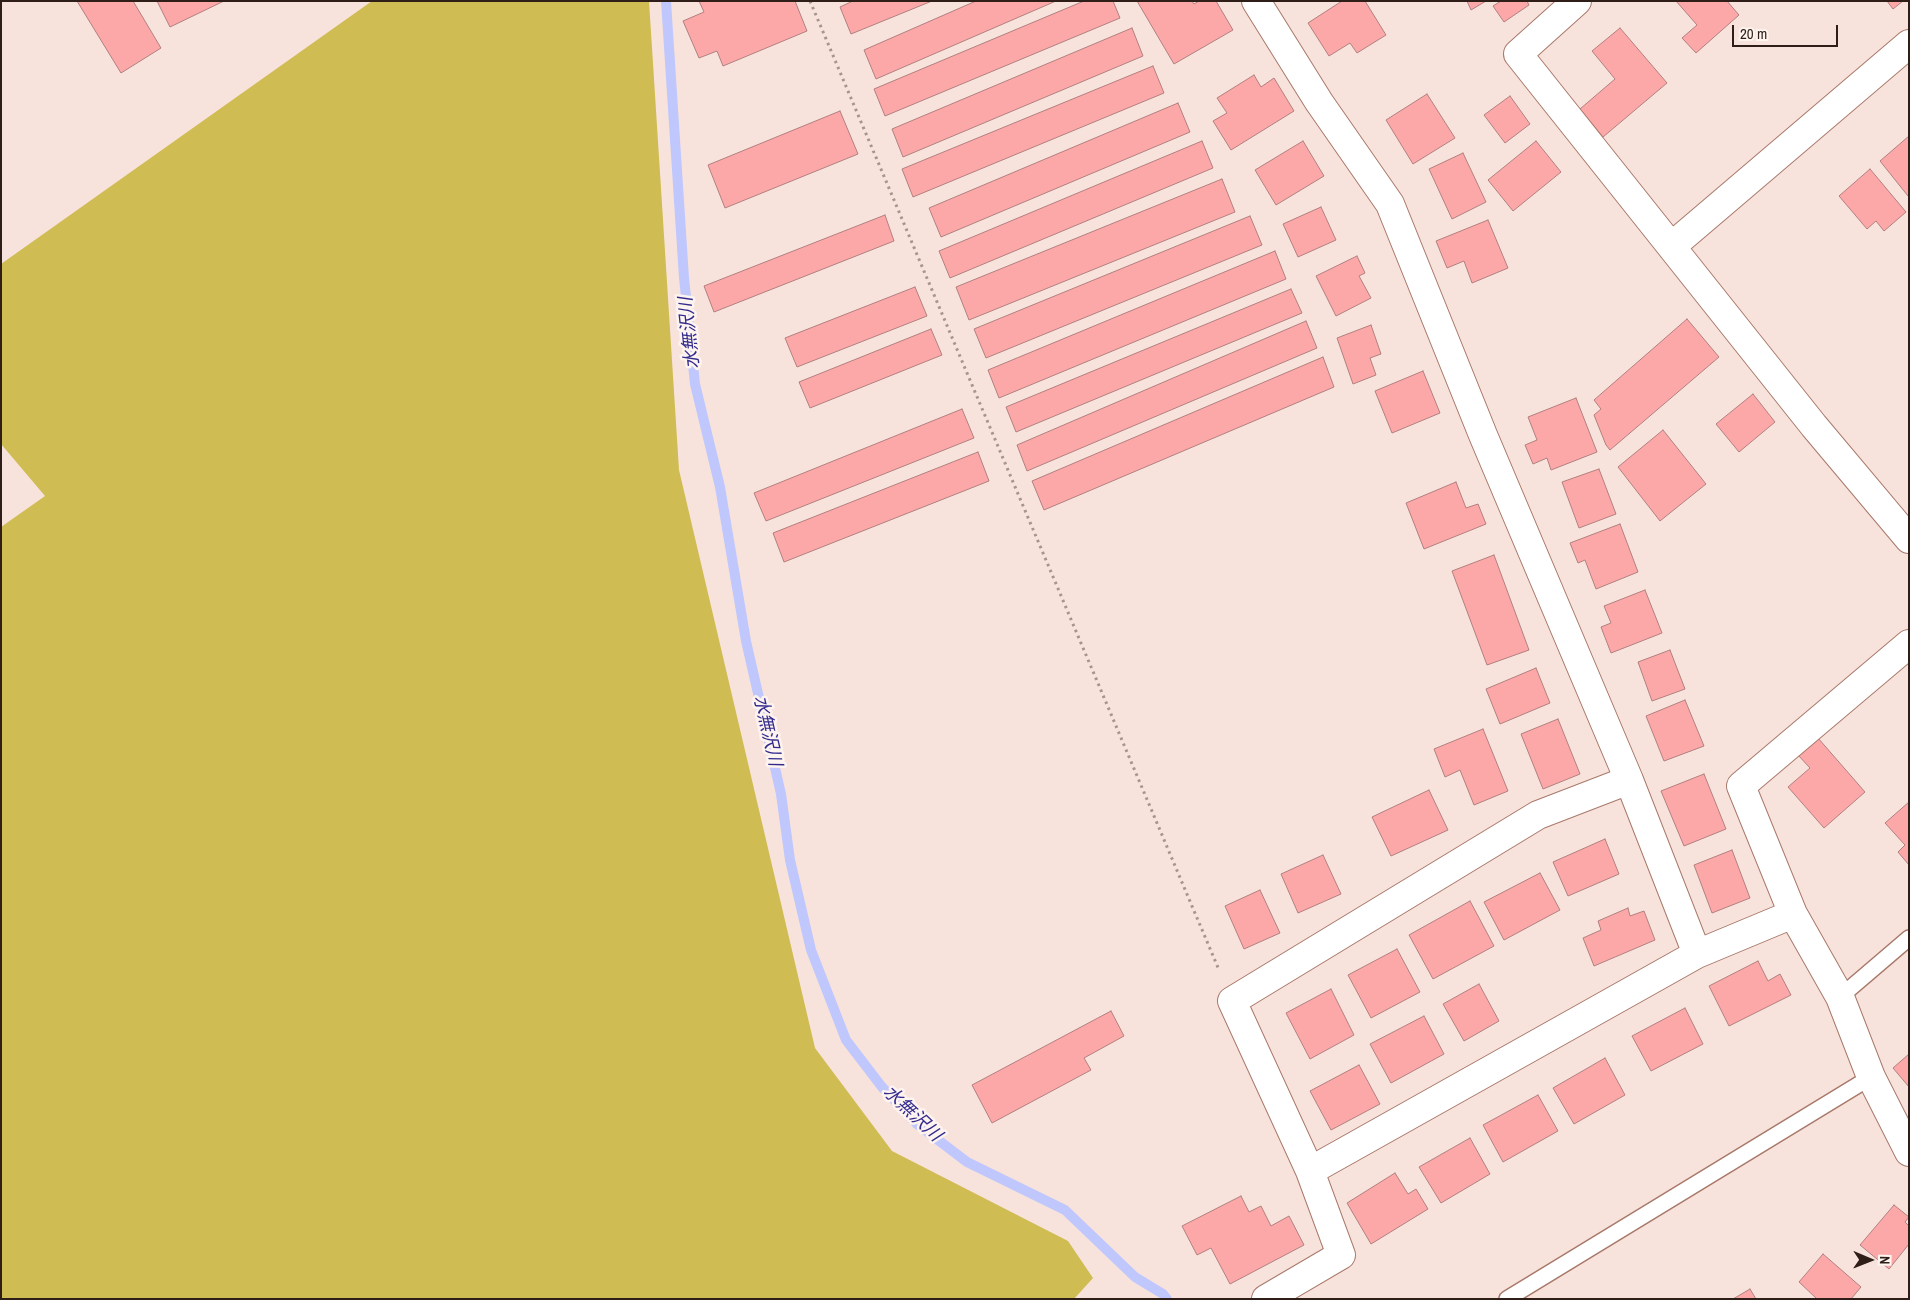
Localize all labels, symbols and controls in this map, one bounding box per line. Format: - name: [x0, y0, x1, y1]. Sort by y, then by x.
- scale bar: [1735, 15, 1841, 47]
- text: 20 m: [1740, 23, 1767, 44]
- water label: 水無沢川: [675, 296, 705, 370]
- water label: 水無沢川: [748, 693, 786, 769]
- water label: 水無沢川: [878, 1082, 946, 1146]
- north arrow: [1845, 1235, 1895, 1285]
- text: N: [1876, 1256, 1894, 1265]

